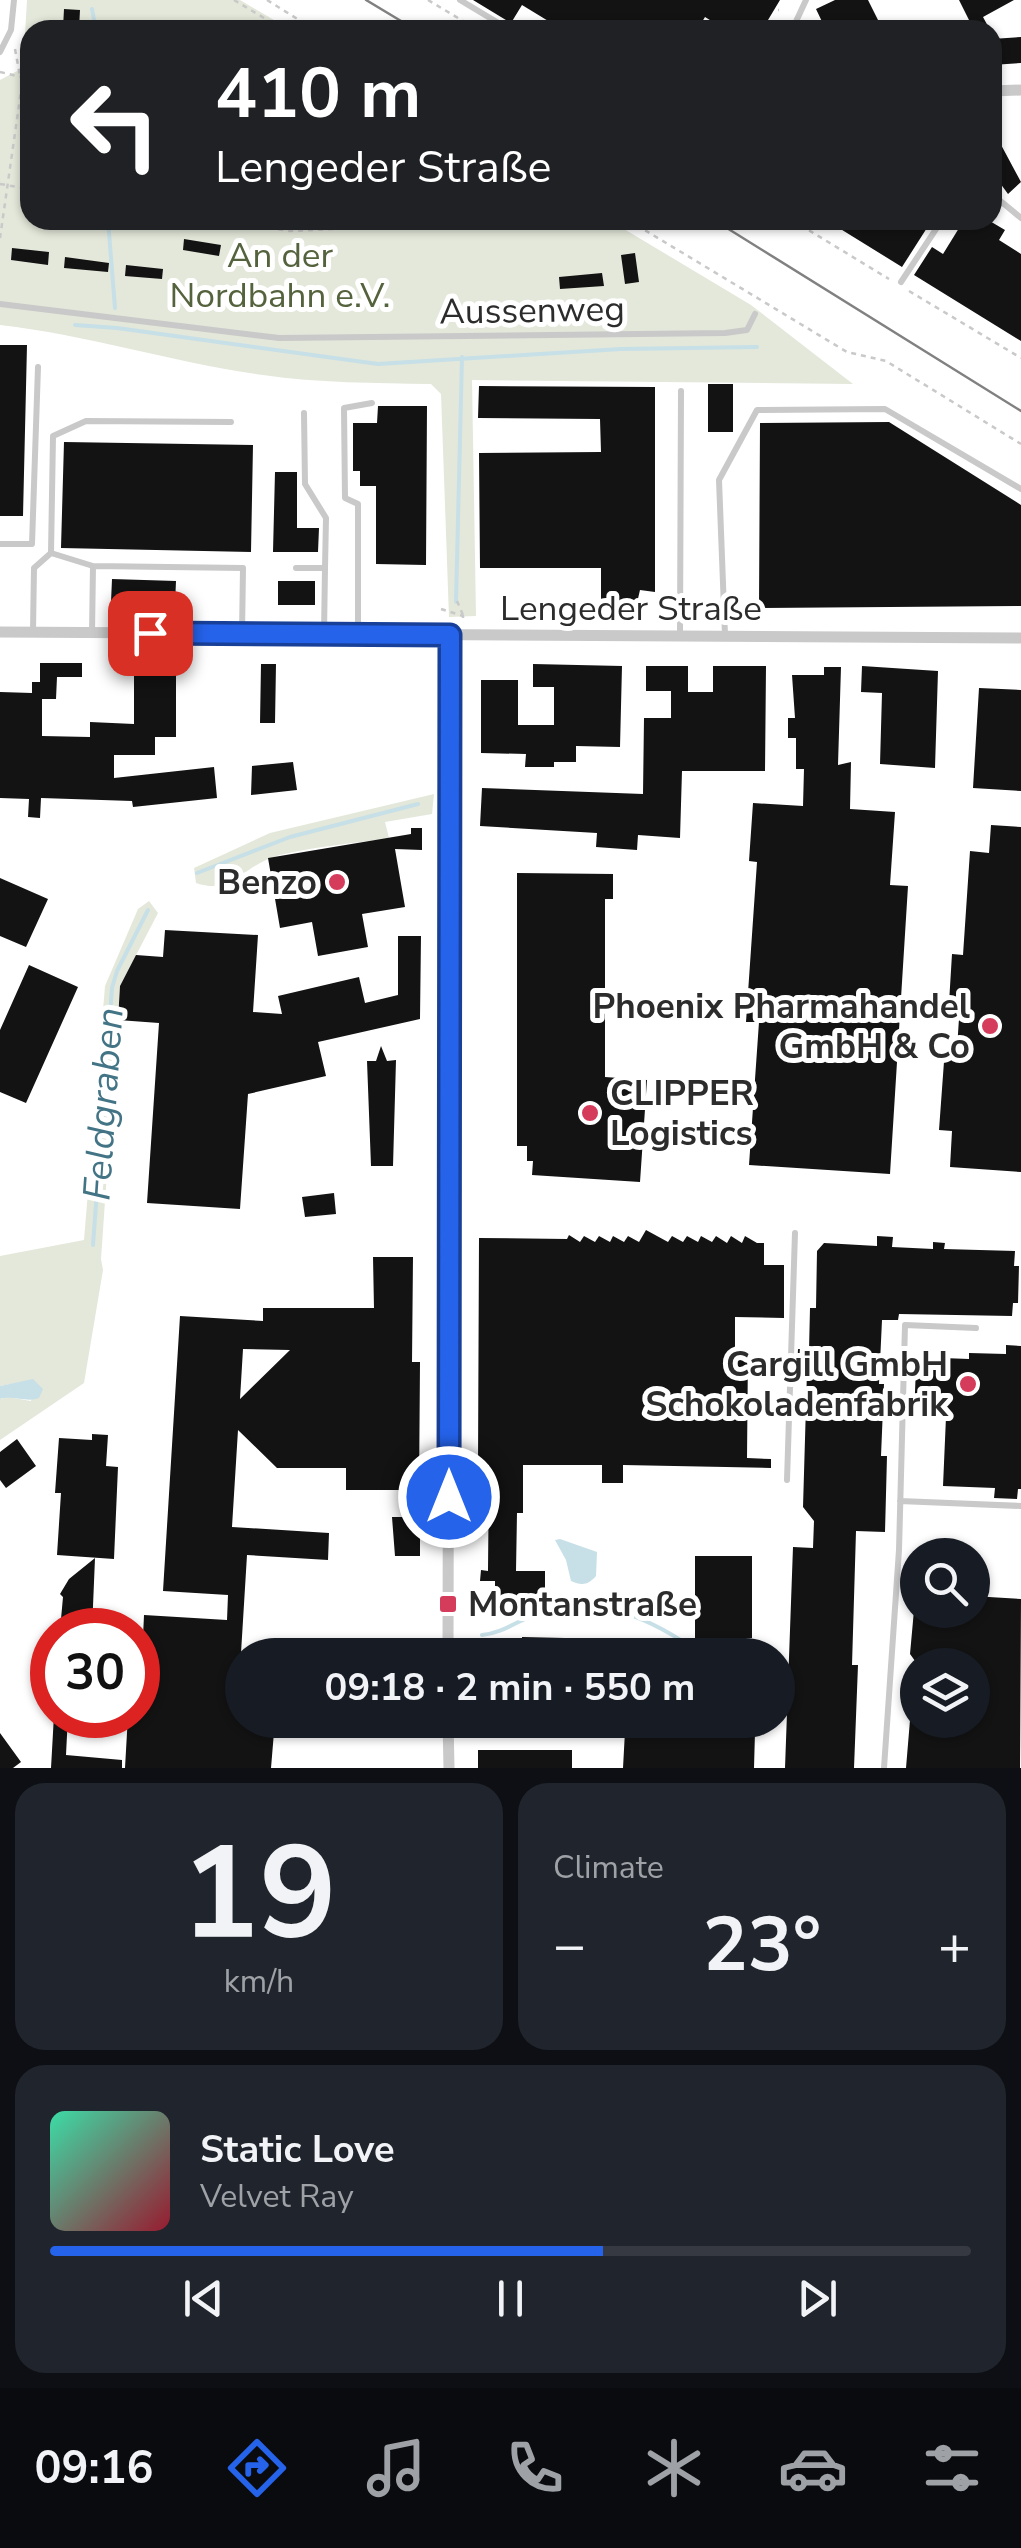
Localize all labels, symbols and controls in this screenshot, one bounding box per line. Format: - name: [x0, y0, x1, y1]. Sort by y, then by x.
- text: 410 m: [215, 46, 421, 142]
- icon: left: [50, 60, 180, 190]
- text: Lengeder Straße: [215, 137, 552, 198]
- park label: An der Nordbahn e.V.: [170, 232, 390, 319]
- street label: Aussenweg: [439, 285, 625, 336]
- street label: Lengeder Straße: [500, 585, 762, 632]
- pin: [108, 591, 193, 676]
- icon: arrive: [123, 606, 178, 661]
- place label: Benzo: [217, 859, 317, 906]
- marker: Benzo: [326, 871, 348, 893]
- place label: Phoenix Pharmahandel GmbH & Co: [592, 983, 970, 1070]
- water label: Feldgraben: [71, 1006, 136, 1202]
- marker: Phoenix Pharmahandel GmbH & Co: [979, 1015, 1001, 1037]
- place label: CLIPPER Logistics: [610, 1070, 754, 1157]
- marker: CLIPPER Logistics: [579, 1102, 601, 1124]
- place label: Cargill GmbH Schokoladenfabrik: [645, 1341, 949, 1428]
- marker: Cargill GmbH Schokoladenfabrik: [957, 1373, 979, 1395]
- position arrow: [397, 1445, 501, 1549]
- map controls: [900, 1538, 990, 1738]
- button: search: [900, 1538, 990, 1628]
- place label: Montanstraße: [468, 1581, 697, 1628]
- marker: Montanstraße: [437, 1593, 459, 1615]
- speed limit sign: 30: [30, 1608, 160, 1738]
- button: layers: [900, 1648, 990, 1738]
- text: 09:18 · 2 min · 550 m: [325, 1662, 695, 1713]
- text: 19: [181, 1806, 337, 1983]
- text: Climate: [553, 1846, 664, 1889]
- text: 23°: [703, 1894, 821, 1996]
- text: −: [553, 1908, 586, 1983]
- text: +: [938, 1908, 971, 1983]
- text: km/h: [224, 1960, 294, 2003]
- text: Static Love: [200, 2124, 395, 2175]
- text: Velvet Ray: [200, 2175, 354, 2218]
- icon: previous: [176, 2271, 231, 2326]
- icon: pause: [483, 2271, 538, 2326]
- icon: next: [790, 2271, 845, 2326]
- icon: directions: [222, 2433, 292, 2503]
- icon: music: [361, 2433, 431, 2503]
- icon: phone: [500, 2433, 570, 2503]
- icon: climate: [639, 2433, 709, 2503]
- icon: car: [778, 2433, 848, 2503]
- icon: filters: [917, 2433, 987, 2503]
- text: 09:16: [34, 2438, 154, 2499]

